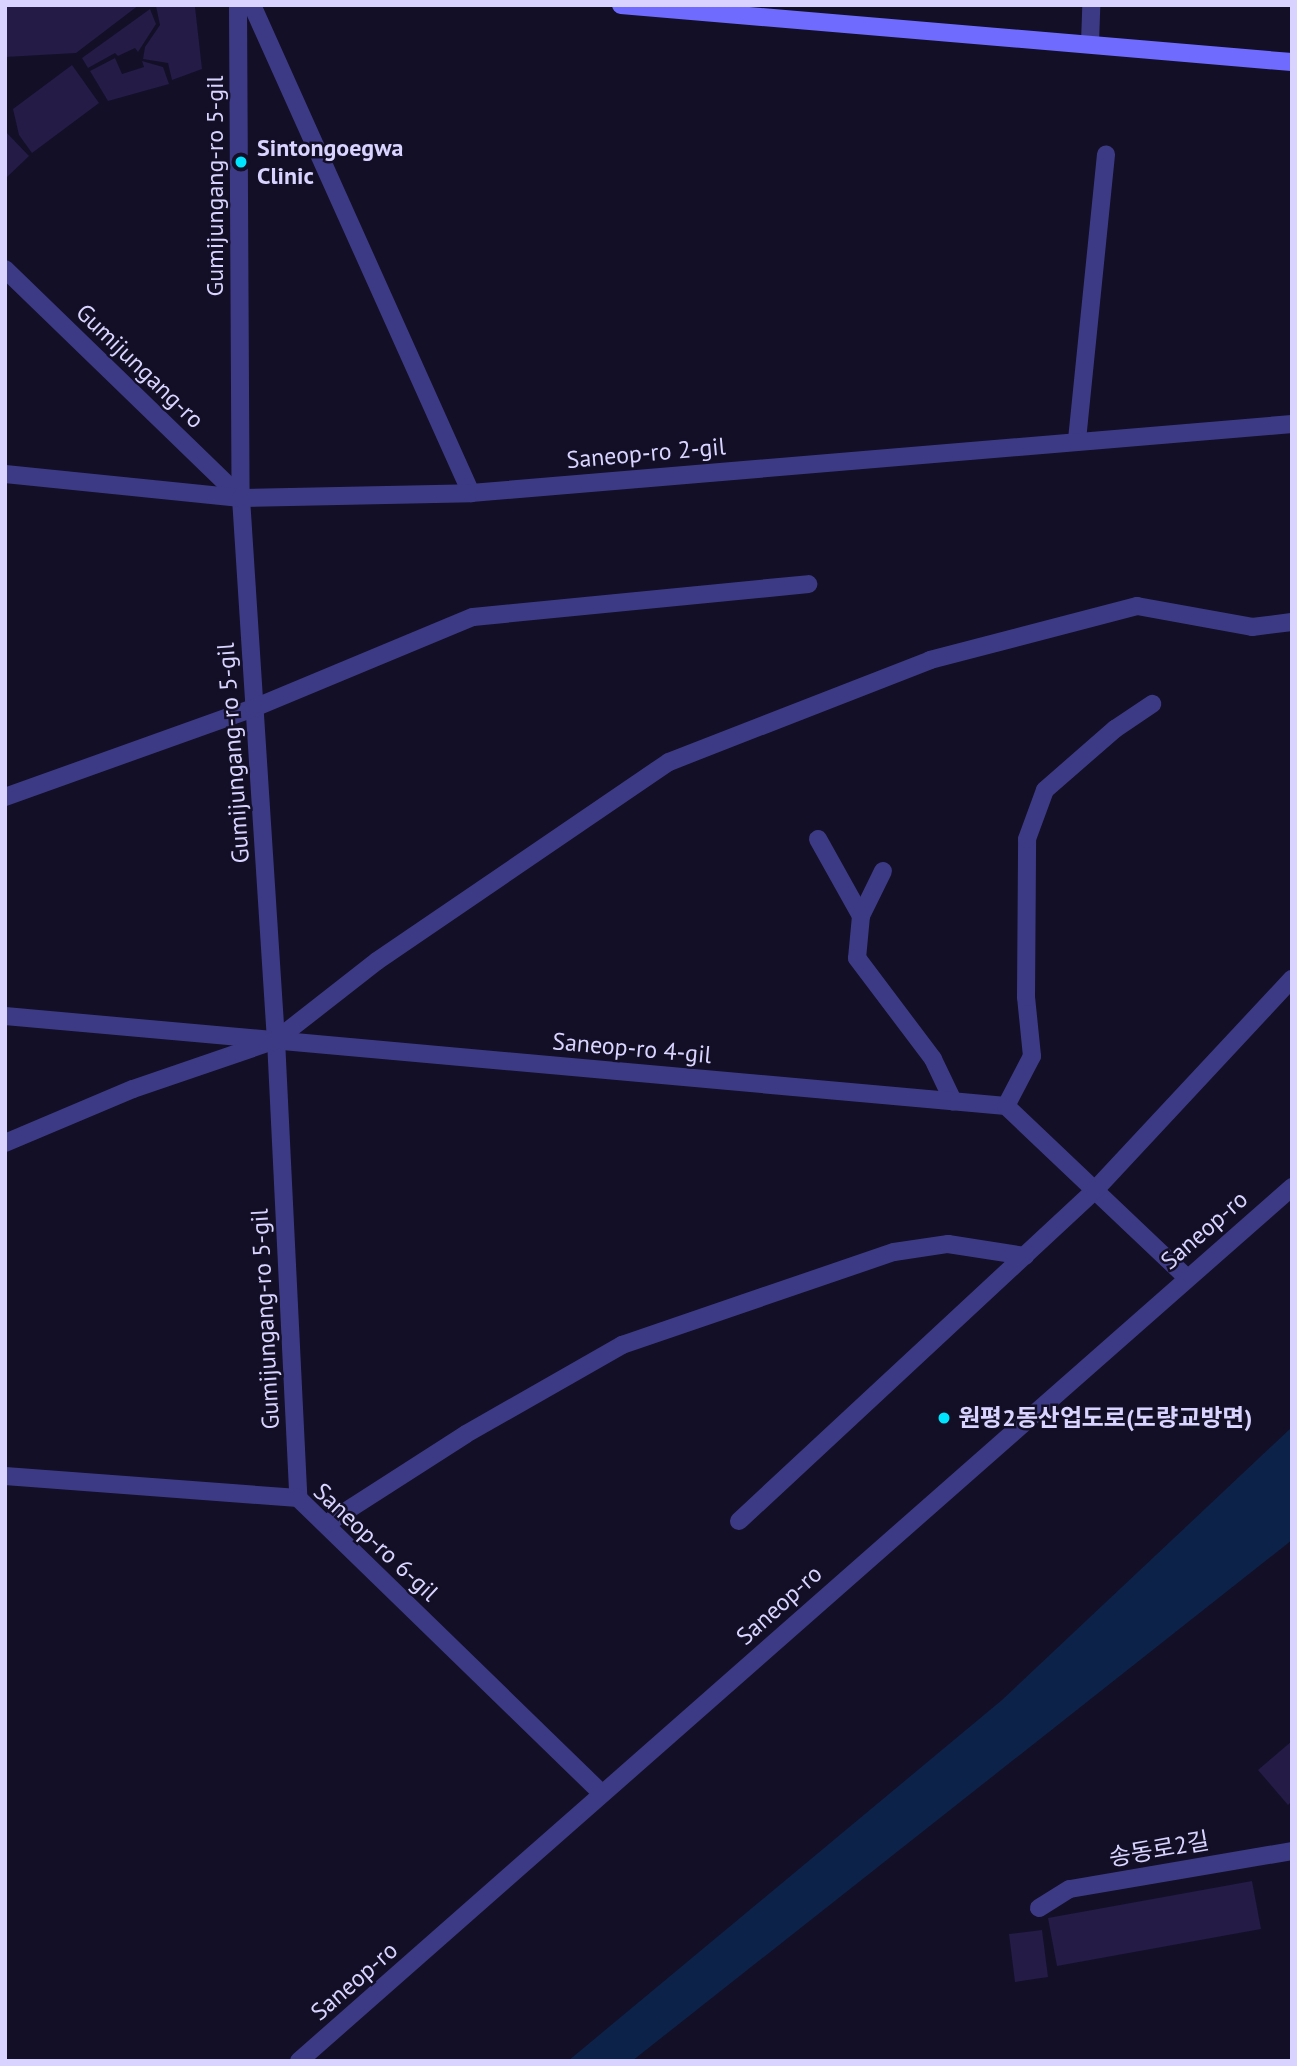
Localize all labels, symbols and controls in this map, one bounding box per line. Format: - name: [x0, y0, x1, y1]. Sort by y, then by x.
- street label: Gumijungang-ro 5-gil: [201, 76, 229, 296]
- place label: Sintongoegwa Clinic: [257, 134, 403, 190]
- marker: Sintongoegwa Clinic: [231, 152, 251, 172]
- street label: Gumijungang-ro: [70, 298, 210, 434]
- street label: Saneop-ro 2-gil: [565, 432, 727, 474]
- street label: Gumijungang-ro 5-gil: [211, 642, 255, 864]
- street label: Saneop-ro 4-gil: [551, 1027, 713, 1069]
- street label: Saneop-ro: [1155, 1185, 1253, 1275]
- street label: Gumijungang-ro 5-gil: [245, 1208, 285, 1430]
- place label: 원평2동산업도로(도량교방면): [958, 1404, 1252, 1432]
- marker: 원평2동산업도로(도량교방면): [936, 1410, 952, 1426]
- street label: Saneop-ro 6-gil: [308, 1477, 444, 1607]
- street label: Saneop-ro: [730, 1559, 828, 1651]
- street label: 송동로2길: [1107, 1826, 1211, 1872]
- street label: Saneop-ro: [305, 1936, 403, 2026]

